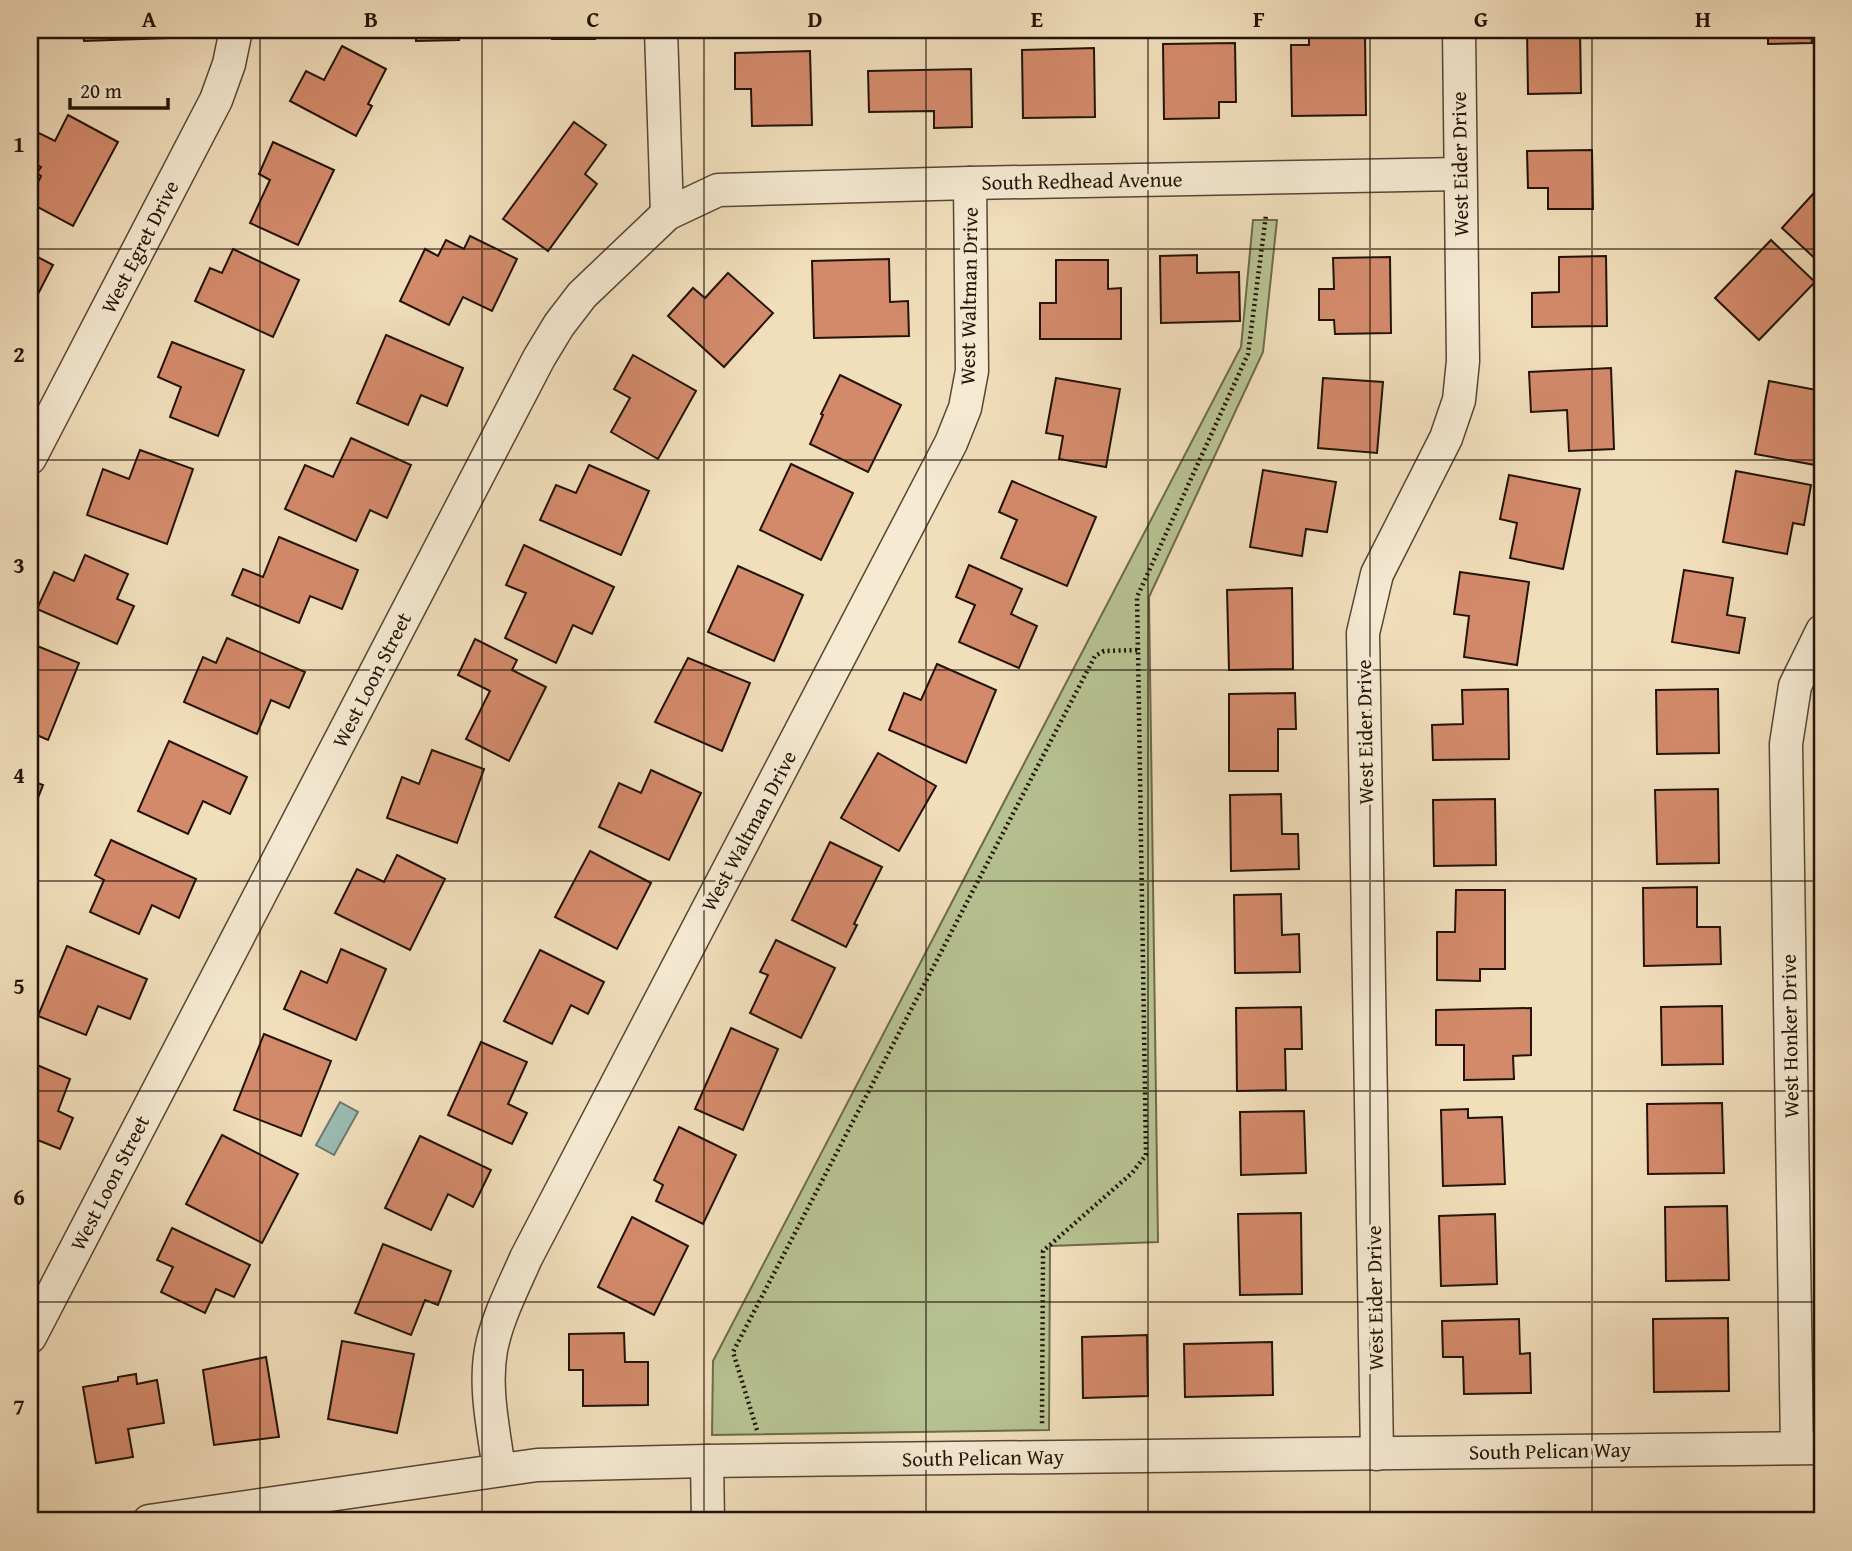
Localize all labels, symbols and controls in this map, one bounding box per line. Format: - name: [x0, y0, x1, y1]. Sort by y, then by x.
- text: A: [142, 2, 157, 35]
- text: B: [364, 2, 378, 35]
- text: C: [586, 2, 600, 35]
- text: D: [808, 2, 823, 35]
- text: E: [1031, 2, 1043, 35]
- text: F: [1253, 2, 1265, 35]
- text: G: [1474, 2, 1488, 35]
- text: H: [1695, 2, 1711, 35]
- scale bar: [70, 66, 168, 110]
- text: 20 m: [80, 75, 122, 106]
- street label: West Eider Drive: [1443, 91, 1476, 237]
- text: 1: [13, 127, 25, 160]
- street label: South Redhead Avenue: [981, 163, 1183, 198]
- street label: West Egret Drive: [93, 175, 186, 319]
- street label: West Waltman Drive: [951, 207, 986, 385]
- text: 2: [13, 337, 25, 370]
- text: 3: [13, 548, 25, 581]
- street label: West Loon Street: [324, 606, 419, 753]
- street label: West Eider Drive: [1348, 659, 1381, 805]
- street label: West Waltman Drive: [693, 745, 804, 917]
- text: 4: [13, 758, 25, 791]
- street label: West Honker Drive: [1773, 954, 1806, 1118]
- text: 5: [13, 969, 25, 1002]
- street label: West Loon Street: [62, 1109, 157, 1256]
- text: 6: [13, 1180, 25, 1213]
- street label: West Eider Drive: [1358, 1225, 1391, 1371]
- text: 7: [13, 1390, 25, 1423]
- street label: South Pelican Way: [1469, 1434, 1632, 1467]
- street label: South Pelican Way: [902, 1441, 1065, 1474]

